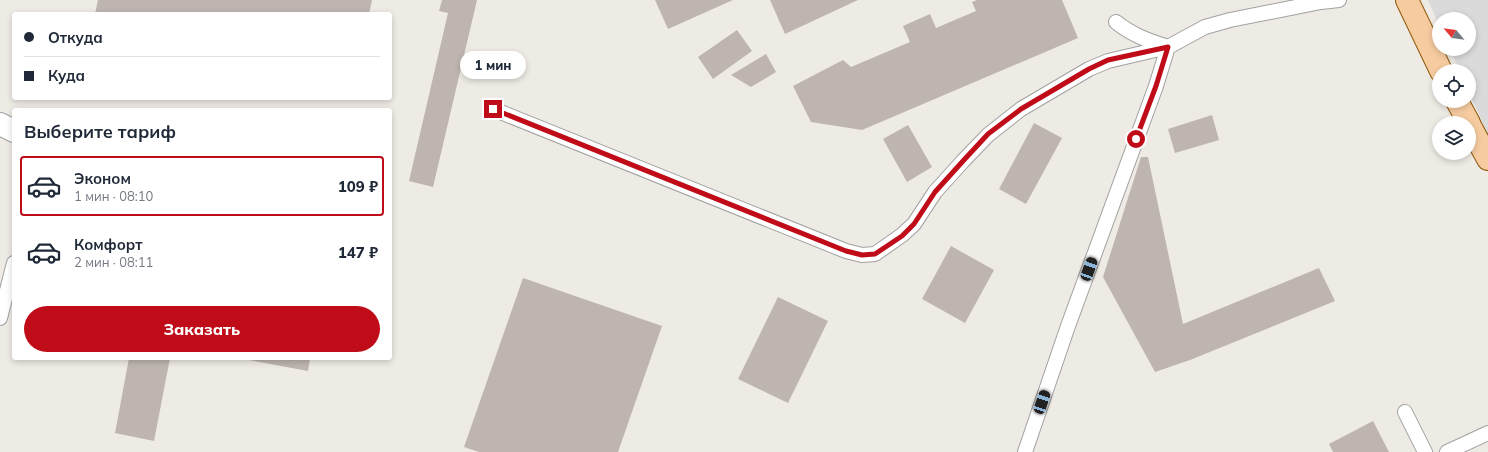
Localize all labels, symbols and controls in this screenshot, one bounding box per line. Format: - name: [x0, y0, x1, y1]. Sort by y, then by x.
- north arrow: [1432, 12, 1476, 56]
- map controls: [1432, 12, 1476, 160]
- text: Откуда: [48, 28, 103, 47]
- callout: 1 мин: [460, 51, 526, 79]
- text: 1 мин: [474, 57, 512, 73]
- button: locate: [1432, 64, 1476, 108]
- text: Куда: [48, 66, 85, 85]
- route end: [484, 100, 502, 118]
- button: layers: [1432, 116, 1476, 160]
- text: Выберите тариф: [24, 120, 176, 143]
- route start: [1127, 130, 1145, 148]
- icon: car: [26, 168, 62, 204]
- text: Эконом: [74, 169, 131, 188]
- text: 109 ₽: [338, 177, 378, 196]
- text: 1 мин · 08:10: [74, 188, 153, 204]
- icon: car: [26, 234, 62, 270]
- text: Комфорт: [74, 235, 143, 254]
- text: 147 ₽: [338, 243, 378, 262]
- text: 2 мин · 08:11: [74, 254, 153, 270]
- car: [1079, 256, 1099, 282]
- button: Заказать: [24, 306, 380, 352]
- car: [1032, 389, 1052, 415]

